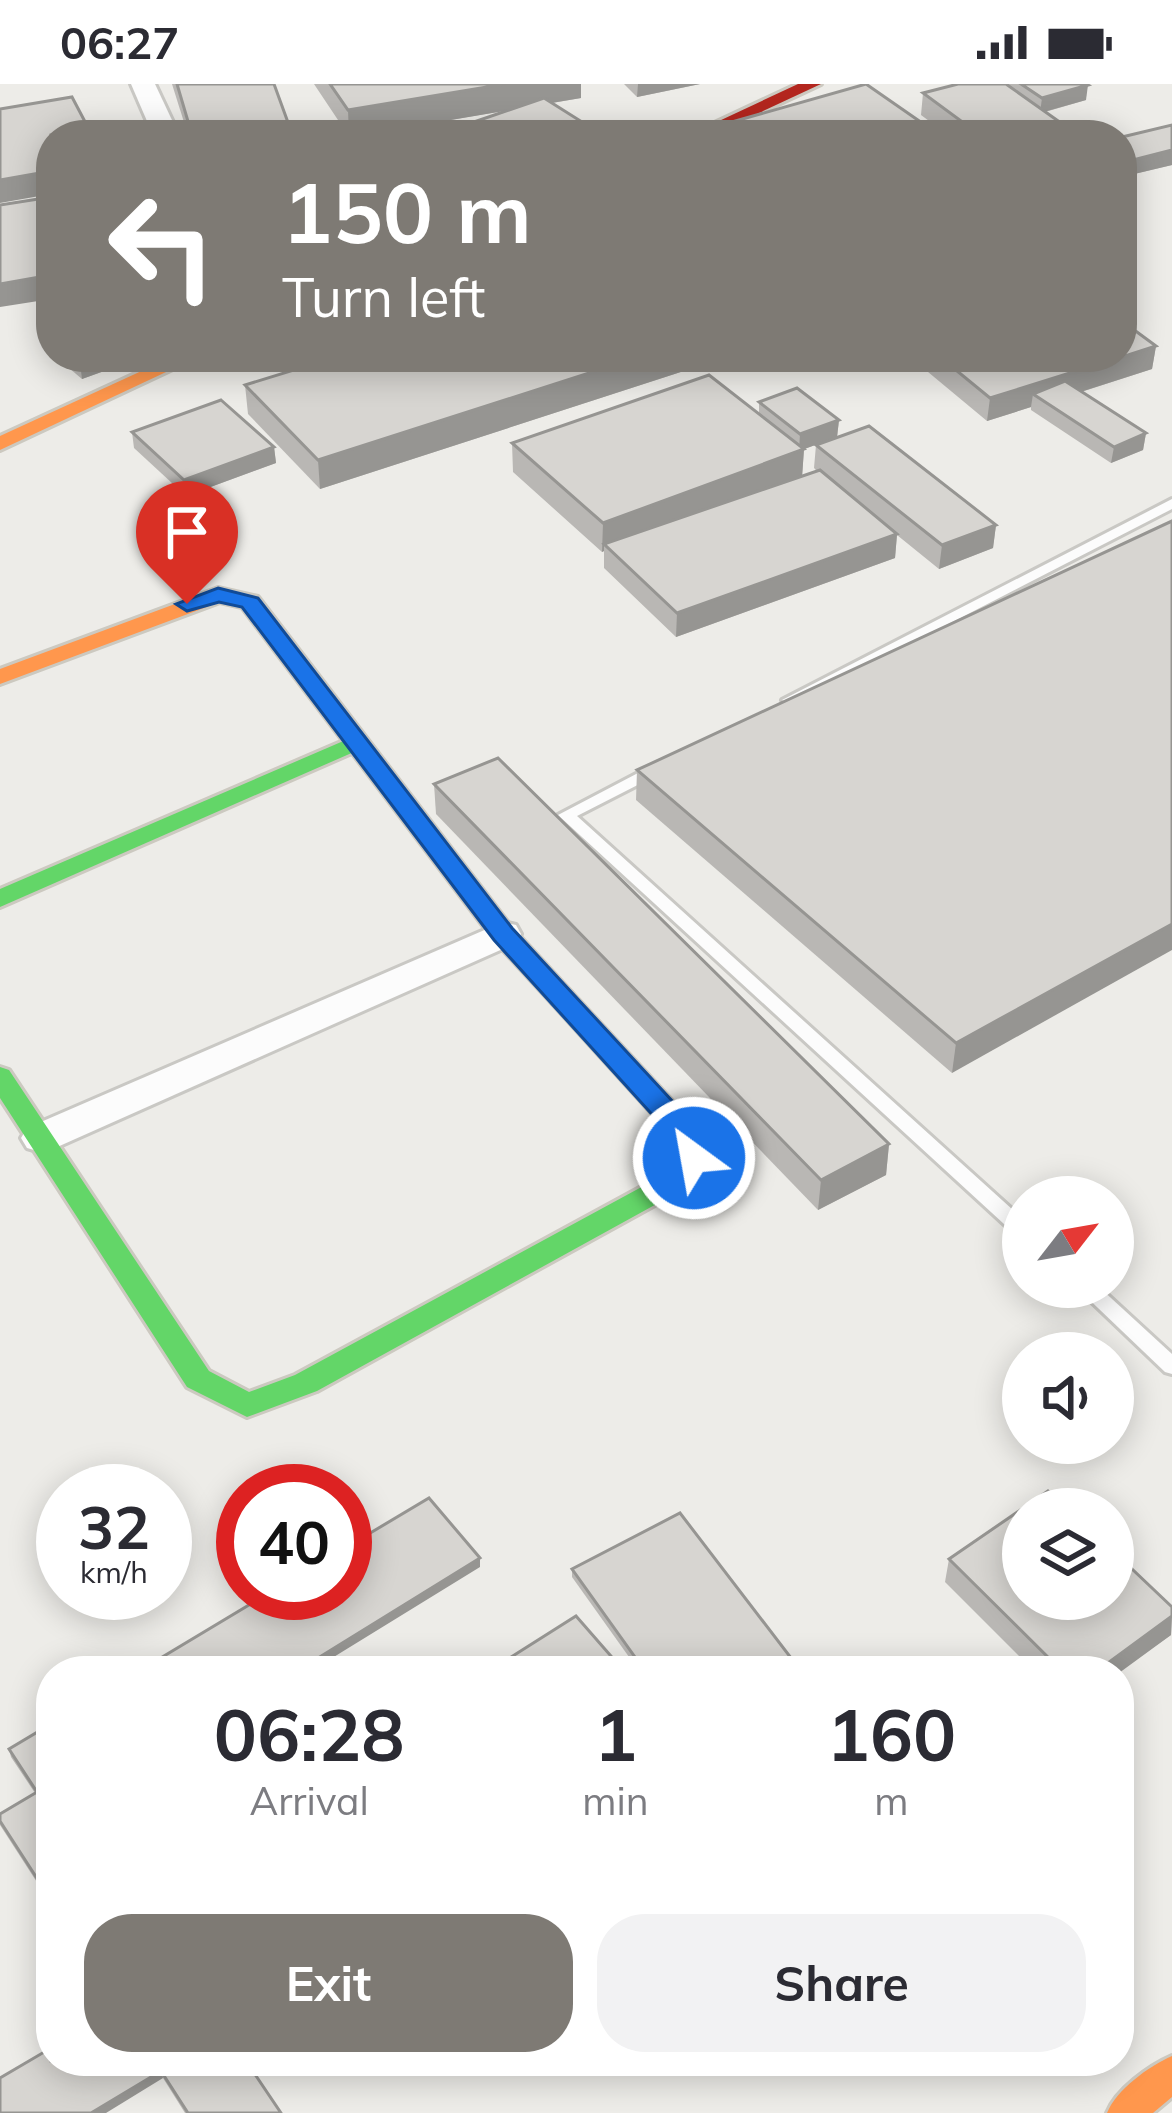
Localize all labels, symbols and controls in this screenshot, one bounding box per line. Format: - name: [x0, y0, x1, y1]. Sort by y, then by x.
- text: 06:27: [60, 14, 179, 70]
- text: 150 m: [282, 159, 532, 264]
- icon: left: [84, 168, 240, 324]
- text: Turn left: [282, 263, 485, 331]
- pin: [136, 481, 238, 604]
- icon: arrive: [154, 499, 220, 565]
- position arrow: [631, 1095, 757, 1221]
- north arrow: [1002, 1176, 1134, 1308]
- map controls: [1002, 1176, 1134, 1620]
- button: sound: [1002, 1332, 1134, 1464]
- speed limit sign: 40: [216, 1464, 372, 1620]
- button: layers: [1002, 1488, 1134, 1620]
- text: 32: [78, 1489, 150, 1564]
- text: km/h: [80, 1553, 148, 1591]
- text: 06:28: [214, 1689, 404, 1779]
- text: 1: [594, 1689, 637, 1779]
- text: 160: [827, 1689, 956, 1779]
- text: Arrival: [250, 1776, 369, 1825]
- text: min: [582, 1776, 649, 1825]
- text: m: [874, 1776, 908, 1825]
- button: Exit: [84, 1914, 573, 2052]
- button: Share: [597, 1914, 1086, 2052]

